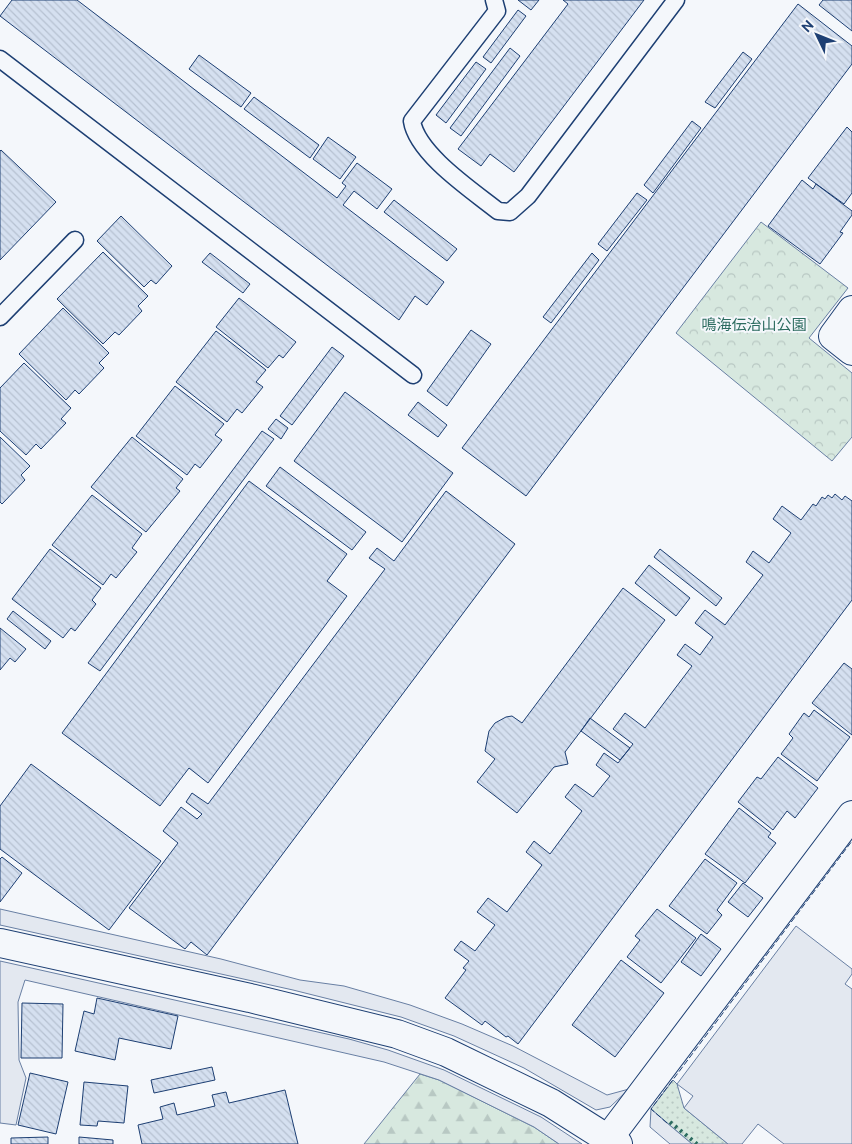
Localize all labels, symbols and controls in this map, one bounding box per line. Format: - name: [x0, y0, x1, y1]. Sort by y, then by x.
- north arrow: [792, 10, 842, 60]
- text: N: [798, 17, 817, 35]
- park label: 鳴海伝治山公園: [701, 316, 807, 333]

